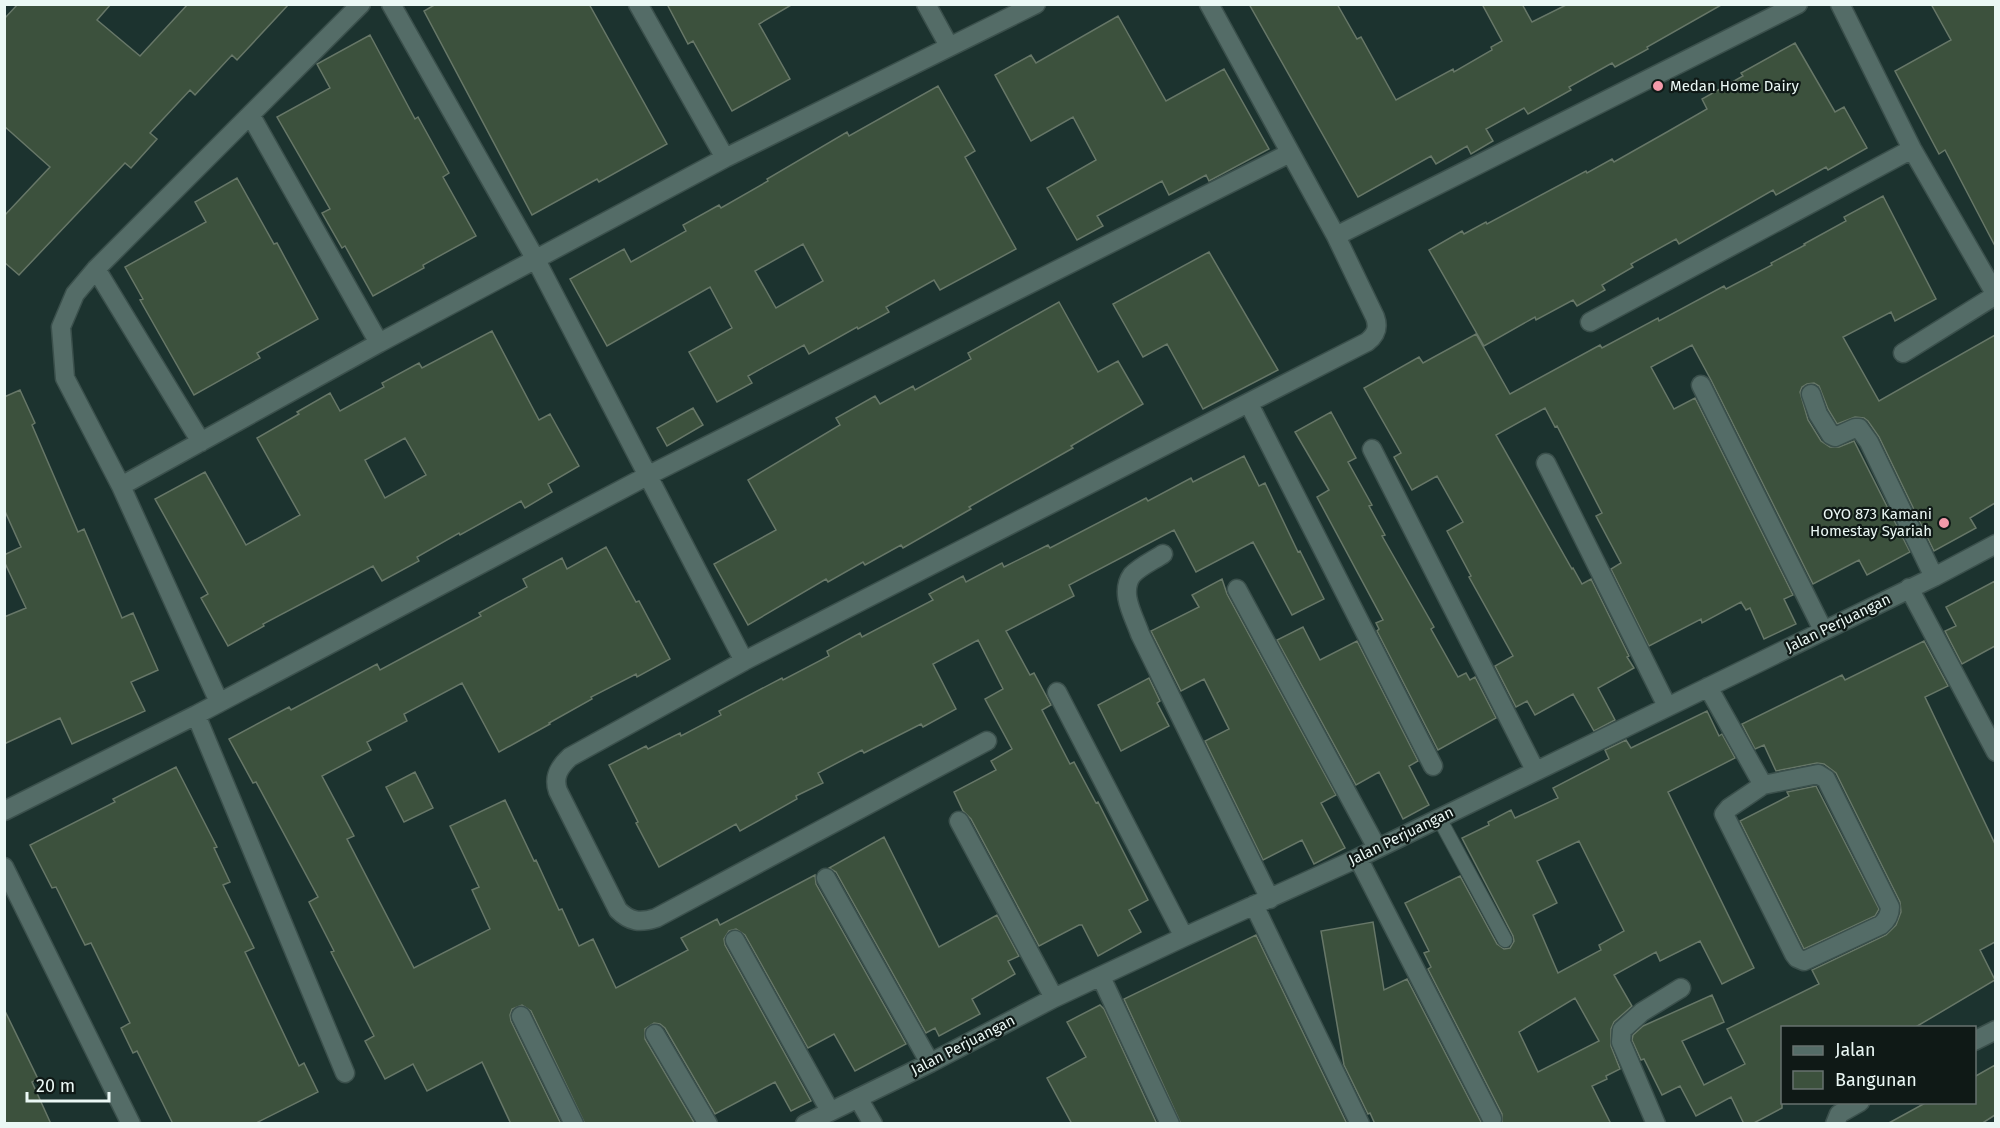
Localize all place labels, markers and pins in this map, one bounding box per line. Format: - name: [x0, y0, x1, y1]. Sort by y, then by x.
- place label: Medan Home Dairy: [1670, 77, 1799, 95]
- marker: Medan Home Dairy: [1651, 79, 1665, 93]
- place label: OYO 873 Kamani Homestay Syariah: [1810, 505, 1932, 540]
- marker: OYO 873 Kamani Homestay Syariah: [1937, 516, 1951, 530]

